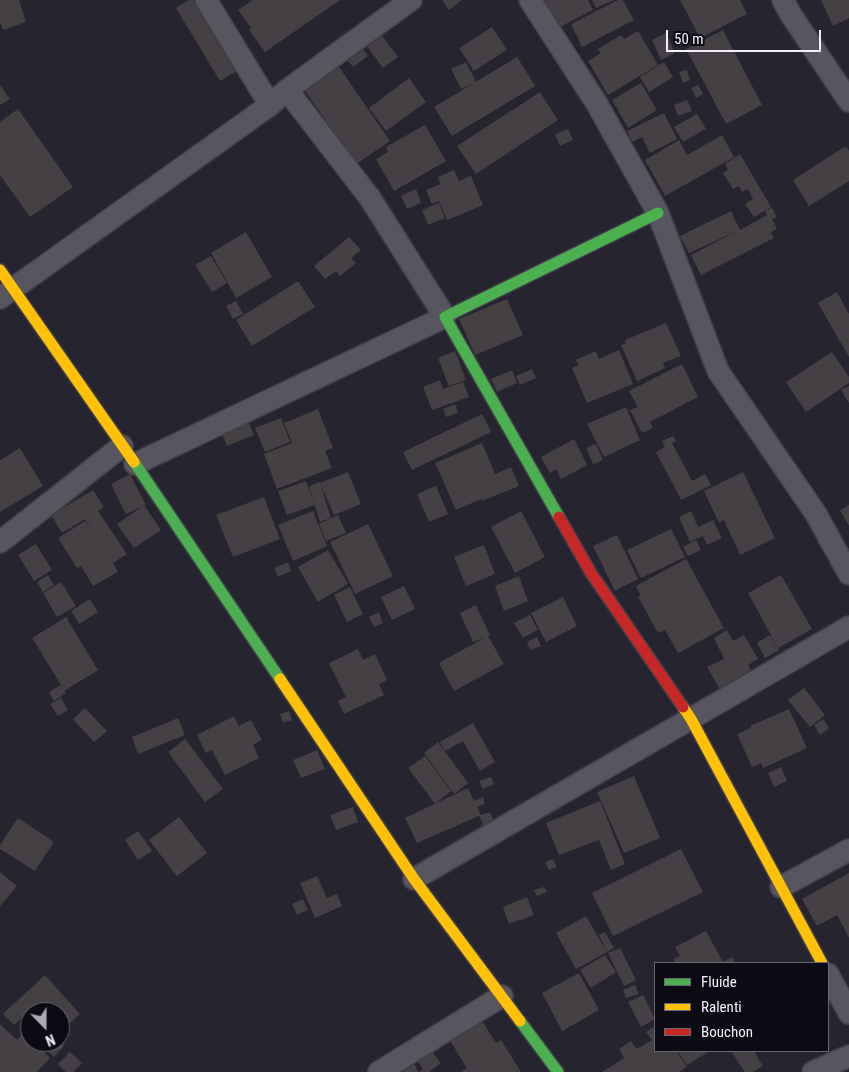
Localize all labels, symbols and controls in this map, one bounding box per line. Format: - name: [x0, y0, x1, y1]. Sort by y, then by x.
- scale bar: [669, 20, 824, 52]
- text: 50 m: [674, 30, 704, 48]
- legend: [654, 962, 829, 1052]
- text: Fluide: [701, 973, 737, 991]
- text: Ralenti: [701, 998, 742, 1016]
- north arrow: [20, 1002, 70, 1052]
- text: Bouchon: [701, 1023, 753, 1041]
- text: N: [43, 1031, 57, 1049]

